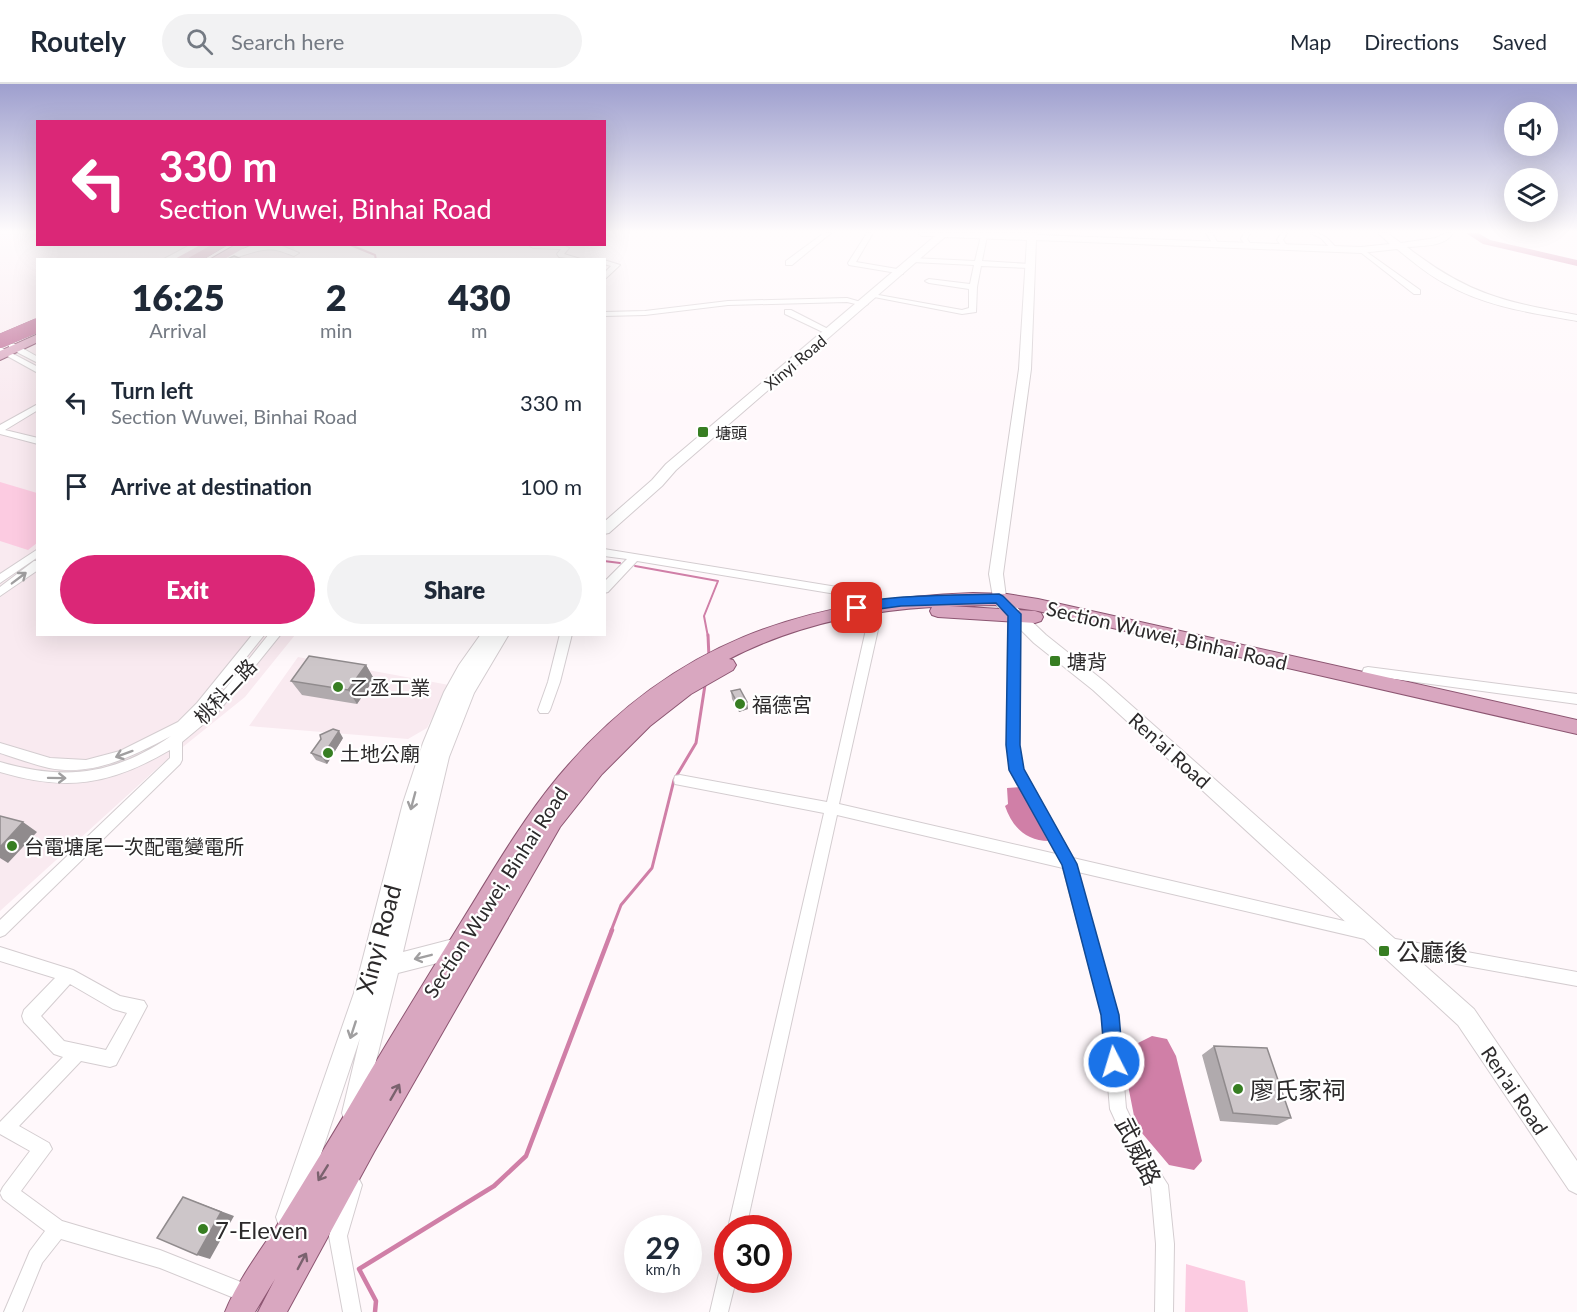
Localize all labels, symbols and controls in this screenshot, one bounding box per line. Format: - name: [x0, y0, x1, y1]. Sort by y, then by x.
- search box: [162, 14, 582, 68]
- text: Routely: [30, 24, 126, 58]
- icon: search: [183, 25, 216, 58]
- text: Search here: [231, 28, 344, 55]
- text: Map: [1290, 29, 1331, 54]
- text: Directions: [1364, 29, 1459, 54]
- text: Saved: [1492, 29, 1547, 54]
- map controls: [1504, 102, 1558, 222]
- button: sound: [1504, 102, 1558, 156]
- text: 330 m: [159, 141, 277, 191]
- icon: left: [60, 144, 138, 222]
- button: layers: [1504, 168, 1558, 222]
- text: Section Wuwei, Binhai Road: [159, 192, 492, 225]
- text: 16:25: [131, 275, 225, 319]
- text: 2: [326, 275, 347, 319]
- text: 430: [448, 275, 511, 319]
- text: Arrival: [149, 318, 207, 342]
- text: min: [320, 318, 352, 342]
- text: m: [471, 318, 487, 342]
- street label: Xinyi Road: [760, 331, 830, 393]
- text: Turn left: [111, 377, 193, 404]
- icon: left: [60, 386, 93, 419]
- text: 330 m: [520, 389, 582, 416]
- text: Section Wuwei, Binhai Road: [111, 404, 357, 428]
- place label: 塘頭: [715, 423, 747, 442]
- marker: 塘頭: [696, 425, 710, 439]
- icon: arrive: [60, 470, 93, 503]
- text: Arrive at destination: [111, 473, 312, 500]
- text: 100 m: [520, 473, 582, 500]
- button: Exit: [60, 555, 315, 624]
- button: Share: [327, 555, 582, 624]
- one-way arrow: [10, 572, 26, 584]
- pin: [831, 582, 882, 633]
- icon: arrive: [840, 591, 873, 624]
- street label: Section Wuwei, Binhai Road: [1044, 596, 1290, 674]
- place label: 塘背: [1067, 649, 1107, 673]
- street label: 桃科二路: [189, 654, 261, 728]
- marker: 塘背: [1048, 654, 1062, 668]
- place label: 乙丞工業: [350, 675, 430, 699]
- marker: 乙丞工業: [331, 680, 345, 694]
- place label: 福德宮: [752, 692, 812, 716]
- marker: 福德宮: [733, 697, 747, 711]
- street label: Ren'ai Road: [1124, 707, 1216, 793]
- place label: 土地公廟: [340, 741, 420, 765]
- marker: 土地公廟: [321, 746, 335, 760]
- one-way arrow: [115, 749, 134, 760]
- one-way arrow: [47, 772, 67, 784]
- street label: Section Wuwei, Binhai Road: [418, 782, 572, 1002]
- one-way arrow: [407, 791, 419, 810]
- place label: 台電塘尾一次配電變電所: [24, 834, 244, 858]
- marker: 台電塘尾一次配電變電所: [5, 839, 19, 853]
- street label: Xinyi Road: [350, 881, 406, 997]
- place label: 公廳後: [1396, 937, 1468, 966]
- marker: 公廳後: [1377, 944, 1391, 958]
- one-way arrow: [414, 951, 433, 963]
- one-way arrow: [347, 1020, 358, 1039]
- position arrow: [1082, 1030, 1146, 1094]
- street label: Ren'ai Road: [1477, 1041, 1553, 1139]
- place label: 廖氏家祠: [1250, 1075, 1346, 1104]
- marker: 廖氏家祠: [1231, 1082, 1245, 1096]
- one-way arrow: [389, 1084, 401, 1101]
- street label: 武威路: [1110, 1112, 1168, 1190]
- one-way arrow: [317, 1164, 329, 1181]
- place label: 7-Eleven: [215, 1215, 308, 1244]
- speed limit sign: 30: [714, 1215, 792, 1293]
- marker: 7-Eleven: [196, 1222, 210, 1236]
- text: 29: [646, 1229, 680, 1265]
- one-way arrow: [297, 1253, 308, 1271]
- text: km/h: [645, 1260, 681, 1278]

